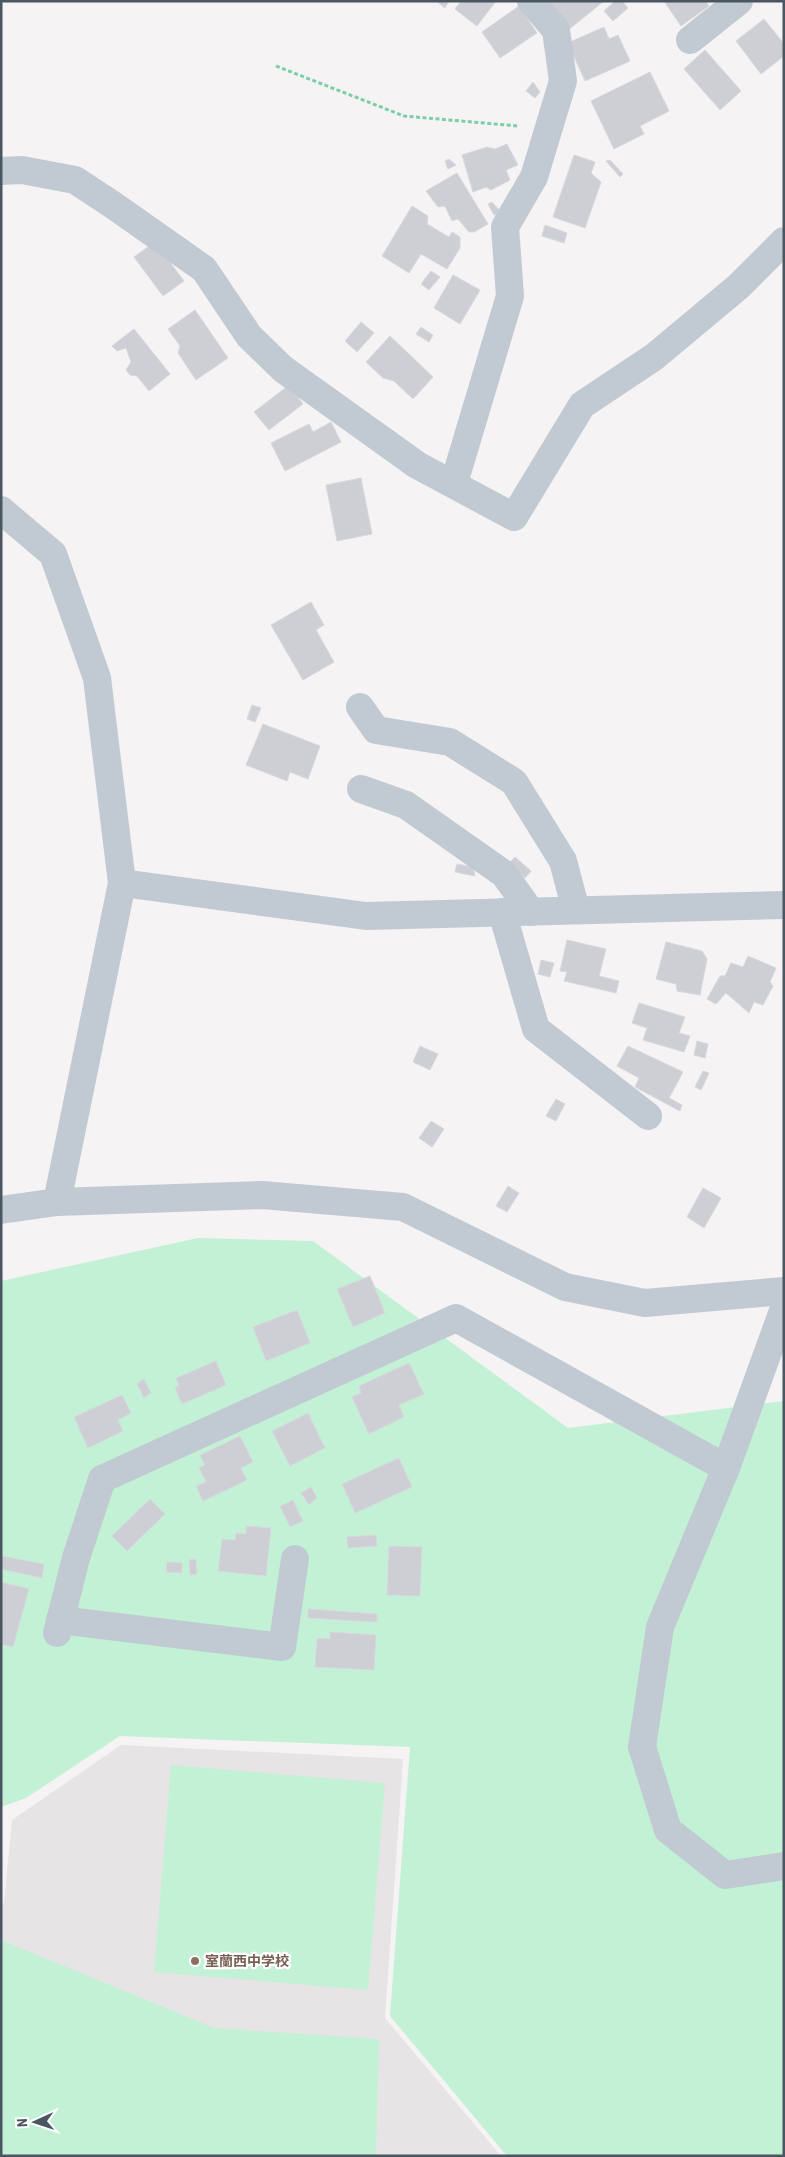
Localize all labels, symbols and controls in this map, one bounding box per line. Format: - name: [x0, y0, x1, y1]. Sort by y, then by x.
- place label: 室蘭西中学校: [205, 1953, 289, 1969]
- marker: 室蘭西中学校: [189, 1955, 201, 1967]
- north arrow: [10, 2097, 60, 2147]
- text: N: [14, 2118, 30, 2127]

